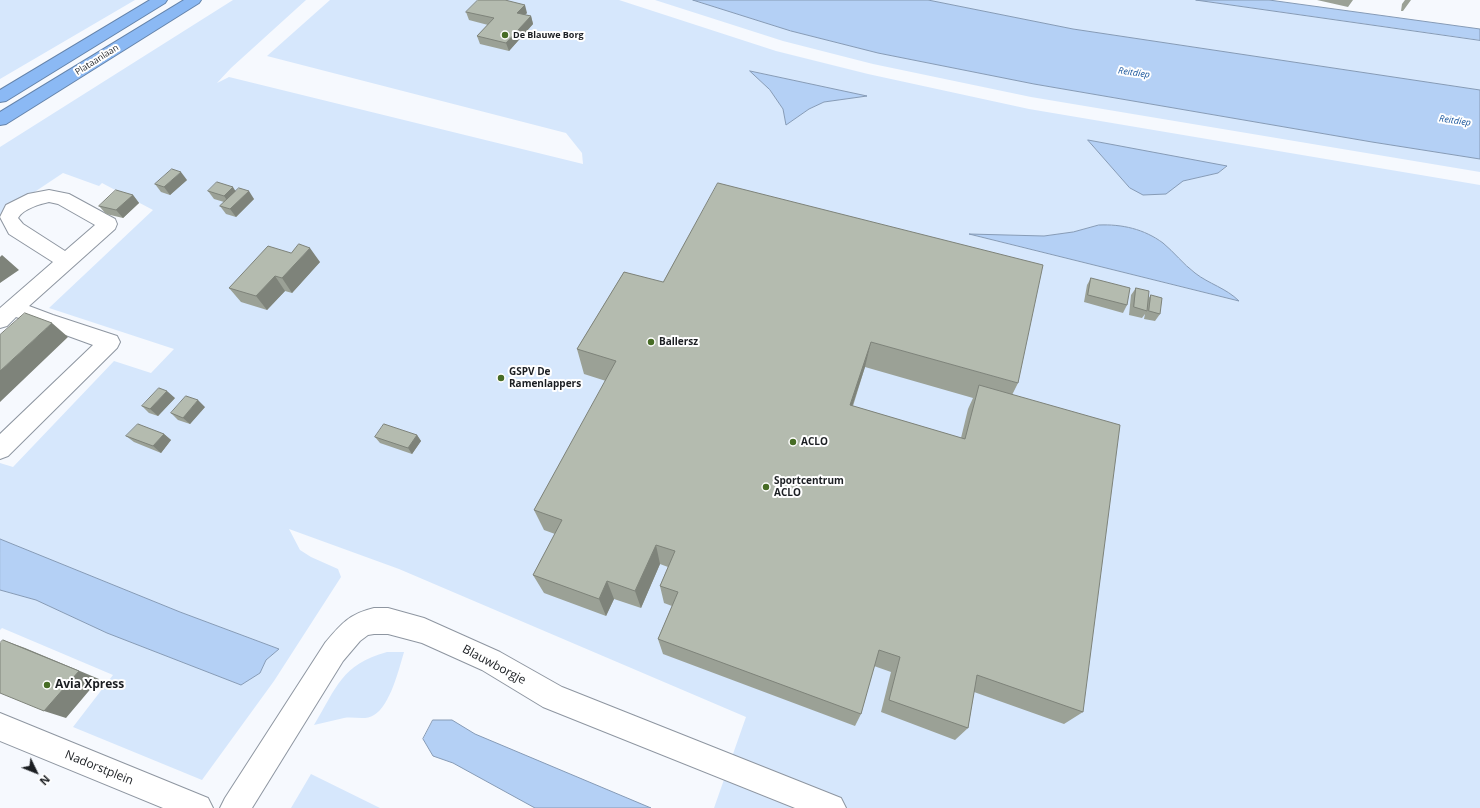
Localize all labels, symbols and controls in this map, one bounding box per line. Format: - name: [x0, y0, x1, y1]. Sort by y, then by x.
- marker: De Blauwe Borg: [500, 30, 510, 40]
- place label: De Blauwe Borg: [513, 30, 584, 40]
- street label: Plataanlaan: [73, 42, 121, 78]
- water label: Reitdiep: [1117, 65, 1151, 81]
- water label: Reitdiep: [1438, 113, 1472, 129]
- place label: Ballersz: [659, 336, 698, 348]
- marker: Ballersz: [646, 337, 656, 347]
- place label: GSPV De Ramenlappers: [509, 366, 581, 390]
- marker: GSPV De Ramenlappers: [496, 373, 506, 383]
- place label: ACLO: [801, 436, 828, 448]
- marker: ACLO: [788, 437, 798, 447]
- place label: Sportcentrum ACLO: [774, 475, 844, 498]
- marker: Sportcentrum ACLO: [761, 482, 771, 492]
- street label: Blauwborgje: [460, 642, 528, 688]
- place label: Avia Xpress: [55, 678, 124, 692]
- marker: Avia Xpress: [42, 680, 52, 690]
- street label: Nadorstplein: [63, 748, 135, 788]
- north arrow: [16, 752, 56, 792]
- text: N: [37, 772, 54, 789]

